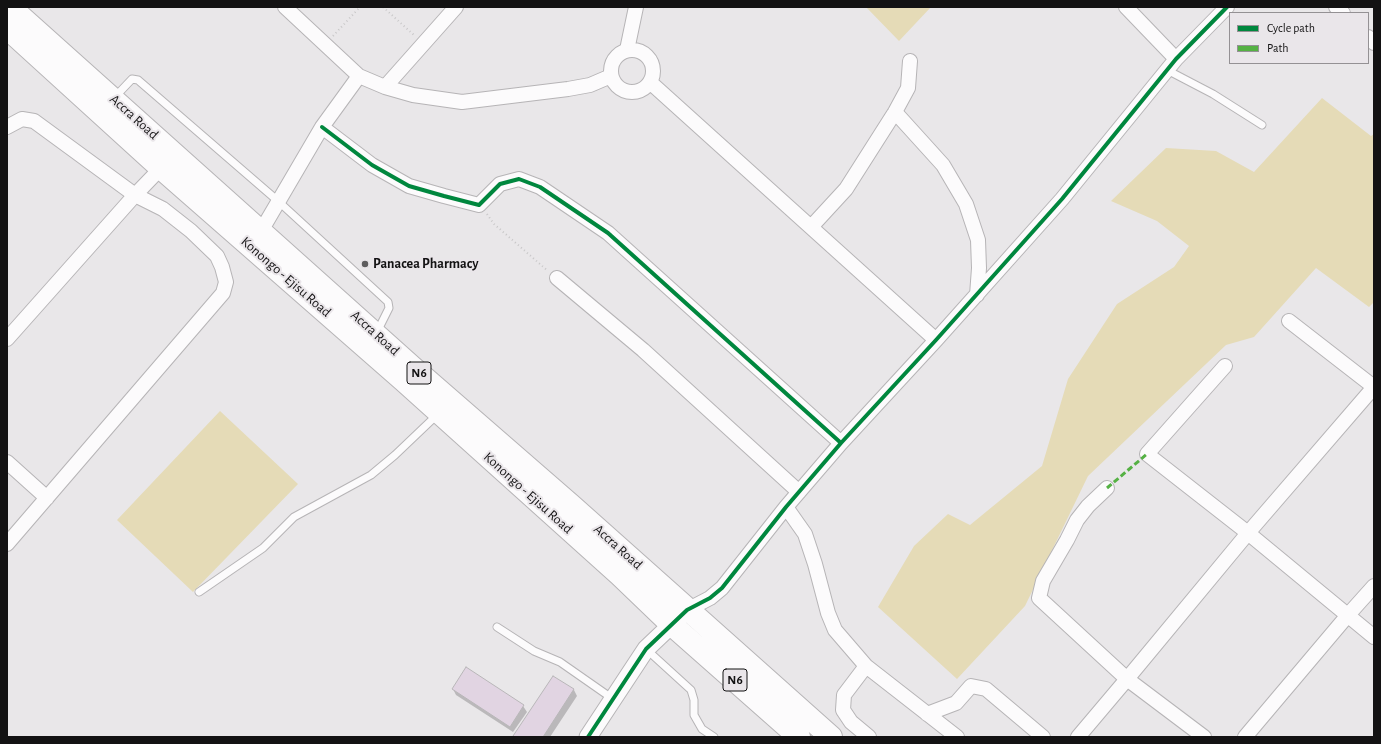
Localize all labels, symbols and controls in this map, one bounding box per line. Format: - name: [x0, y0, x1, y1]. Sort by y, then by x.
- legend: [1229, 12, 1369, 64]
- text: Cycle path: [1267, 22, 1315, 34]
- text: Path: [1267, 42, 1289, 54]
- street label: Accra Road: [106, 91, 162, 143]
- street label: Konongo - Ejisu Road: [237, 233, 335, 321]
- place label: Panacea Pharmacy: [373, 256, 478, 272]
- marker: Panacea Pharmacy: [360, 259, 370, 269]
- street label: Accra Road: [347, 307, 403, 359]
- road number: N6: [407, 362, 431, 384]
- street label: Konongo - Ejisu Road: [480, 449, 576, 537]
- street label: Accra Road: [590, 521, 646, 573]
- road number: N6: [723, 669, 747, 691]

